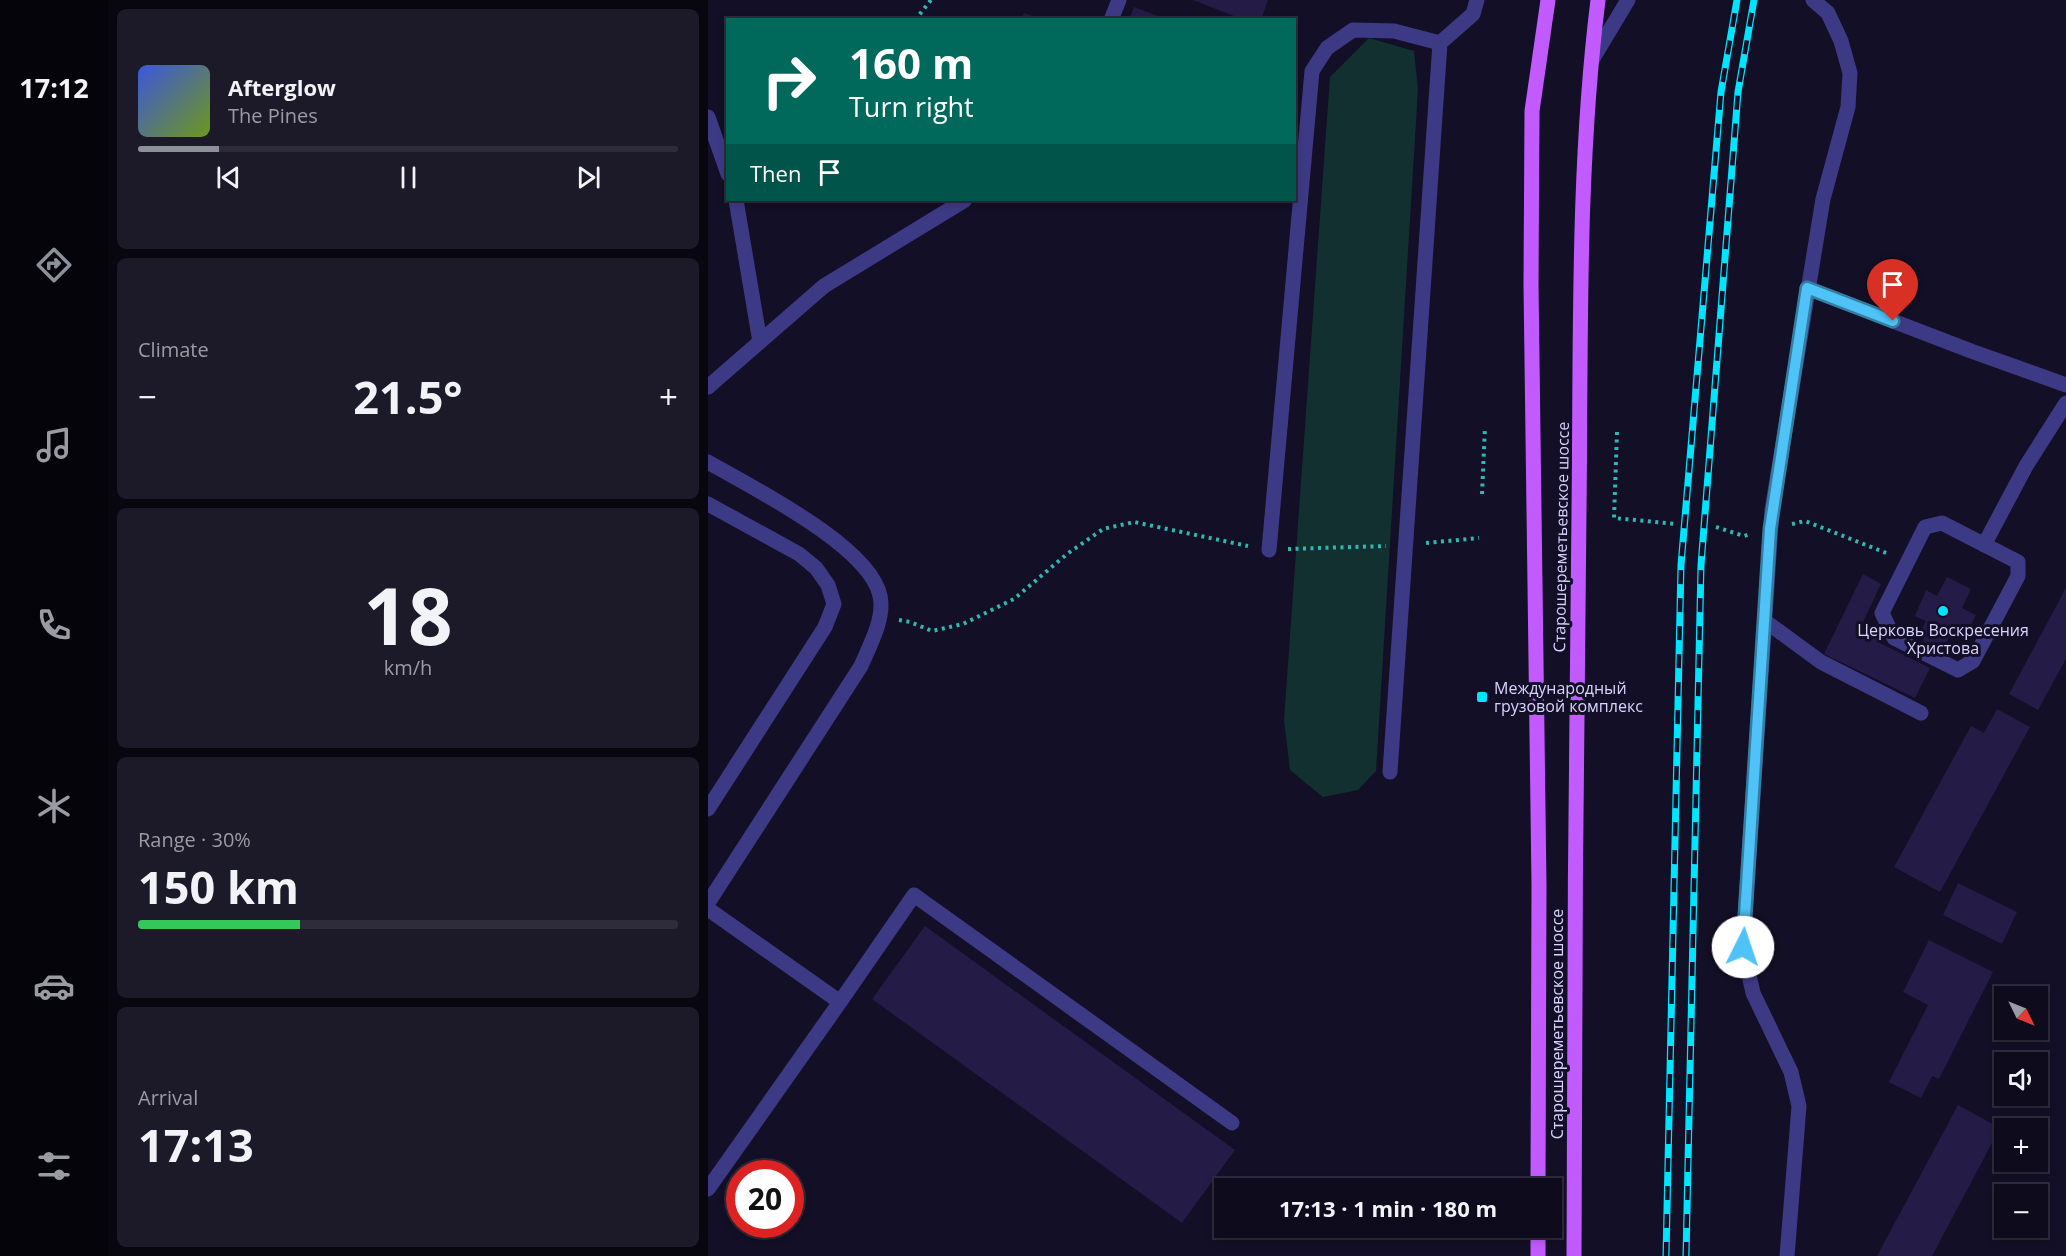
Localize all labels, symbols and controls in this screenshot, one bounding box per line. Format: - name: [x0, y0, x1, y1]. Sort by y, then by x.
- text: 160 m: [849, 34, 973, 91]
- icon: right: [750, 42, 828, 120]
- text: 17:12: [19, 69, 89, 106]
- text: Afterglow: [228, 72, 336, 102]
- text: Turn right: [849, 88, 974, 125]
- text: The Pines: [228, 102, 318, 129]
- icon: arrive: [813, 156, 846, 189]
- text: Then: [750, 158, 801, 188]
- icon: previous: [212, 161, 245, 194]
- icon: pause: [392, 161, 425, 194]
- icon: next: [572, 161, 605, 194]
- icon: directions: [33, 244, 75, 286]
- pin: [1867, 259, 1918, 321]
- icon: arrive: [1876, 268, 1909, 301]
- text: Climate: [138, 336, 209, 363]
- text: 21.5°: [353, 366, 463, 427]
- text: −: [138, 374, 157, 419]
- text: +: [659, 374, 678, 419]
- street label: Старошереметьевское шоссе: [1548, 421, 1574, 652]
- icon: music: [33, 424, 75, 466]
- text: 18: [363, 562, 453, 668]
- icon: phone: [33, 604, 75, 646]
- marker: Церковь Воскресения Христова: [1936, 604, 1950, 618]
- place label: Церковь Воскресения Христова: [1857, 619, 2029, 659]
- text: km/h: [384, 654, 432, 681]
- place label: Международный грузовой комплекс: [1494, 677, 1643, 717]
- marker: Международный грузовой комплекс: [1475, 690, 1489, 704]
- icon: climate: [33, 785, 75, 827]
- text: Range · 30%: [138, 826, 251, 853]
- text: 150 km: [138, 856, 299, 917]
- street label: Старошереметьевское шоссе: [1546, 909, 1568, 1139]
- position arrow: [1711, 915, 1775, 979]
- icon: car: [33, 965, 75, 1007]
- north arrow: [1994, 986, 2048, 1040]
- map controls: [1994, 986, 2048, 1238]
- button: sound: [1994, 1052, 2048, 1106]
- text: Arrival: [138, 1084, 198, 1111]
- text: 17:13: [138, 1114, 254, 1175]
- button: +: [1994, 1118, 2048, 1172]
- icon: filters: [33, 1145, 75, 1187]
- speed limit sign: 20: [726, 1160, 804, 1238]
- button: −: [1994, 1184, 2048, 1238]
- text: 17:13 · 1 min · 180 m: [1279, 1193, 1497, 1223]

